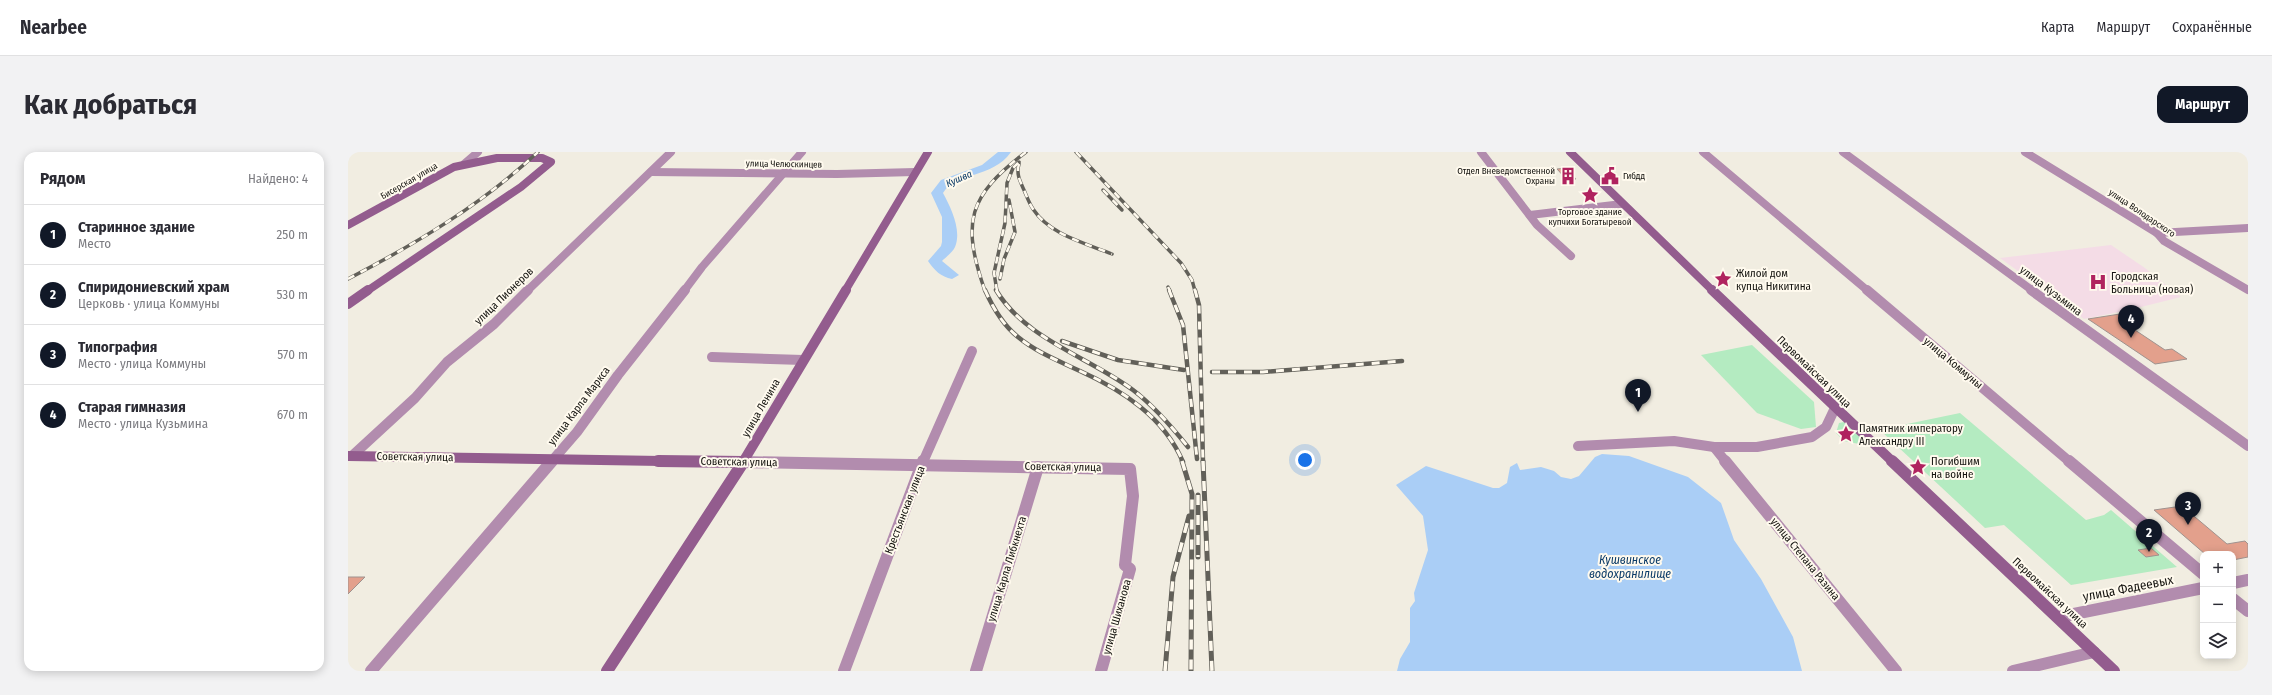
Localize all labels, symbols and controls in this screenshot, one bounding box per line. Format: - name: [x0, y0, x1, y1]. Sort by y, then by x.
- text: Nearbee: [20, 16, 87, 39]
- text: Карта: [2041, 19, 2074, 36]
- text: Маршрут: [2096, 19, 2150, 36]
- text: Сохранённые: [2172, 19, 2252, 36]
- button: Маршрут: [2157, 86, 2248, 123]
- text: Как добраться: [24, 88, 197, 121]
- street label: улица Челюскинцев: [746, 158, 823, 170]
- street label: Бисерская улица: [379, 160, 440, 201]
- place label: Отдел Вневедомственной Охраны: [1457, 166, 1555, 186]
- building icon: Отдел Вневедомственной Охраны: [1558, 166, 1578, 186]
- public building icon: Гибдд: [1600, 166, 1620, 186]
- text: Рядом: [40, 168, 85, 189]
- water label: Кушва: [944, 168, 974, 190]
- text: Найдено: 4: [248, 171, 308, 186]
- place label: Гибдд: [1623, 171, 1645, 181]
- place icon: Торговое здание купчихи Богатыревой: [1580, 185, 1600, 205]
- street label: улица Володарского: [2107, 187, 2177, 239]
- place label: Торговое здание купчихи Богатыревой: [1549, 207, 1632, 227]
- text: Старинное здание: [78, 218, 195, 236]
- text: 1: [50, 227, 56, 242]
- text: 250 m: [276, 227, 308, 242]
- text: Место: [78, 236, 111, 251]
- street label: улица Кузьмина: [2017, 263, 2085, 319]
- street label: улица Пионеров: [472, 265, 536, 327]
- place label: Жилой дом купца Никитина: [1736, 267, 1811, 293]
- place icon: Жилой дом купца Никитина: [1713, 269, 1733, 289]
- place label: Городская Больница (новая): [2111, 270, 2193, 296]
- hospital icon: Городская Больница (новая): [2088, 272, 2108, 292]
- text: Спиридониевский храм: [78, 278, 229, 296]
- text: 2: [50, 287, 56, 302]
- text: 530 m: [276, 287, 308, 302]
- text: Церковь · улица Коммуны: [78, 296, 220, 311]
- pin: 4: [2118, 305, 2144, 338]
- street label: Первомайская улица: [1774, 333, 1854, 411]
- street label: улица Коммуны: [1921, 335, 1985, 391]
- text: Типография: [78, 338, 157, 356]
- text: 3: [50, 347, 56, 362]
- text: 570 m: [277, 347, 308, 362]
- text: Место · улица Коммуны: [78, 356, 206, 371]
- street label: улица Карла Маркса: [545, 364, 613, 448]
- street label: улица Ленина: [739, 377, 783, 439]
- pin: 1: [1625, 379, 1651, 412]
- text: Старая гимназия: [78, 398, 186, 416]
- text: 4: [50, 407, 56, 422]
- text: 670 m: [277, 407, 308, 422]
- text: Место · улица Кузьмина: [78, 416, 208, 431]
- place label: Памятник императору Александру III: [1859, 422, 1963, 448]
- place icon: Памятник императору Александру III: [1836, 424, 1856, 444]
- street label: Советская улица: [377, 450, 453, 464]
- your location: [1295, 450, 1315, 470]
- street label: Советская улица: [701, 455, 777, 469]
- place label: Погибшим на войне: [1931, 455, 1980, 481]
- place icon: Погибшим на войне: [1908, 457, 1928, 477]
- street label: Советская улица: [1025, 460, 1101, 474]
- street label: Крестьянская улица: [882, 464, 928, 556]
- pin: 3: [2175, 492, 2201, 525]
- street label: улица Карла Либкнехта: [985, 515, 1029, 623]
- street label: улица Степана Разина: [1768, 515, 1842, 603]
- pin: 2: [2136, 519, 2162, 552]
- map controls: [2200, 551, 2236, 659]
- button: +: [2200, 551, 2236, 587]
- water label: Кушвинское водохранилище: [1589, 553, 1671, 581]
- street label: Первомайская улица: [2010, 555, 2090, 631]
- street label: улица Фадеевых: [2082, 572, 2175, 604]
- street label: улица Шиханова: [1100, 578, 1134, 656]
- button: −: [2200, 587, 2236, 623]
- button: layers: [2200, 623, 2236, 659]

